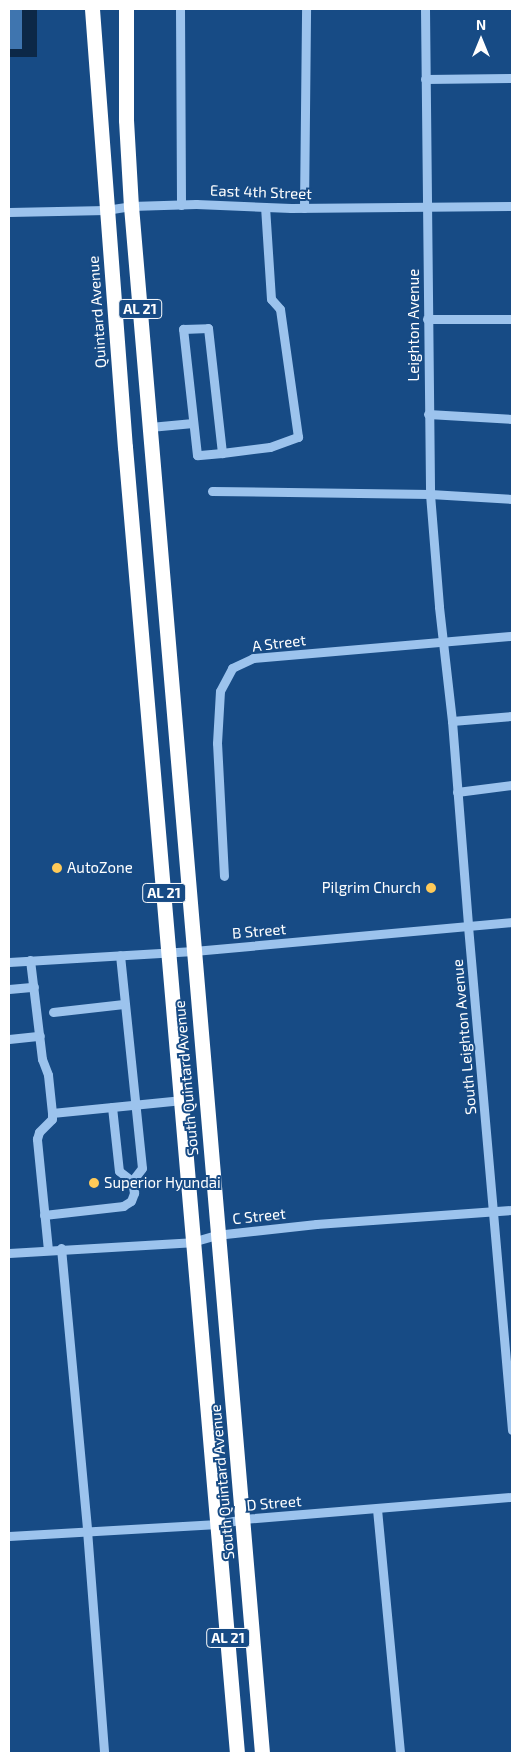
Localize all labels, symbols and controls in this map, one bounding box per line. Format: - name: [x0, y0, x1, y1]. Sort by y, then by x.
- north arrow: [456, 15, 506, 65]
- text: N: [476, 16, 486, 33]
- street label: East 4th Street: [210, 181, 312, 203]
- street label: Quintard Avenue: [84, 255, 110, 369]
- street label: Leighton Avenue: [405, 268, 423, 382]
- road number: AL 21: [118, 298, 162, 320]
- street label: A Street: [251, 631, 307, 655]
- place label: AutoZone: [67, 859, 133, 877]
- marker: AutoZone: [51, 862, 63, 874]
- place label: Pilgrim Church: [322, 879, 421, 897]
- road number: AL 21: [142, 881, 186, 904]
- marker: Pilgrim Church: [425, 882, 437, 894]
- street label: B Street: [231, 920, 287, 942]
- street label: South Leighton Avenue: [448, 958, 480, 1116]
- street label: South Quintard Avenue: [170, 999, 202, 1157]
- place label: Superior Hyundai: [104, 1174, 221, 1192]
- marker: Superior Hyundai: [88, 1177, 100, 1189]
- street label: C Street: [231, 1204, 287, 1228]
- street label: South Quintard Avenue: [206, 1403, 238, 1561]
- street label: D Street: [246, 1492, 302, 1514]
- road number: AL 21: [206, 1626, 250, 1650]

